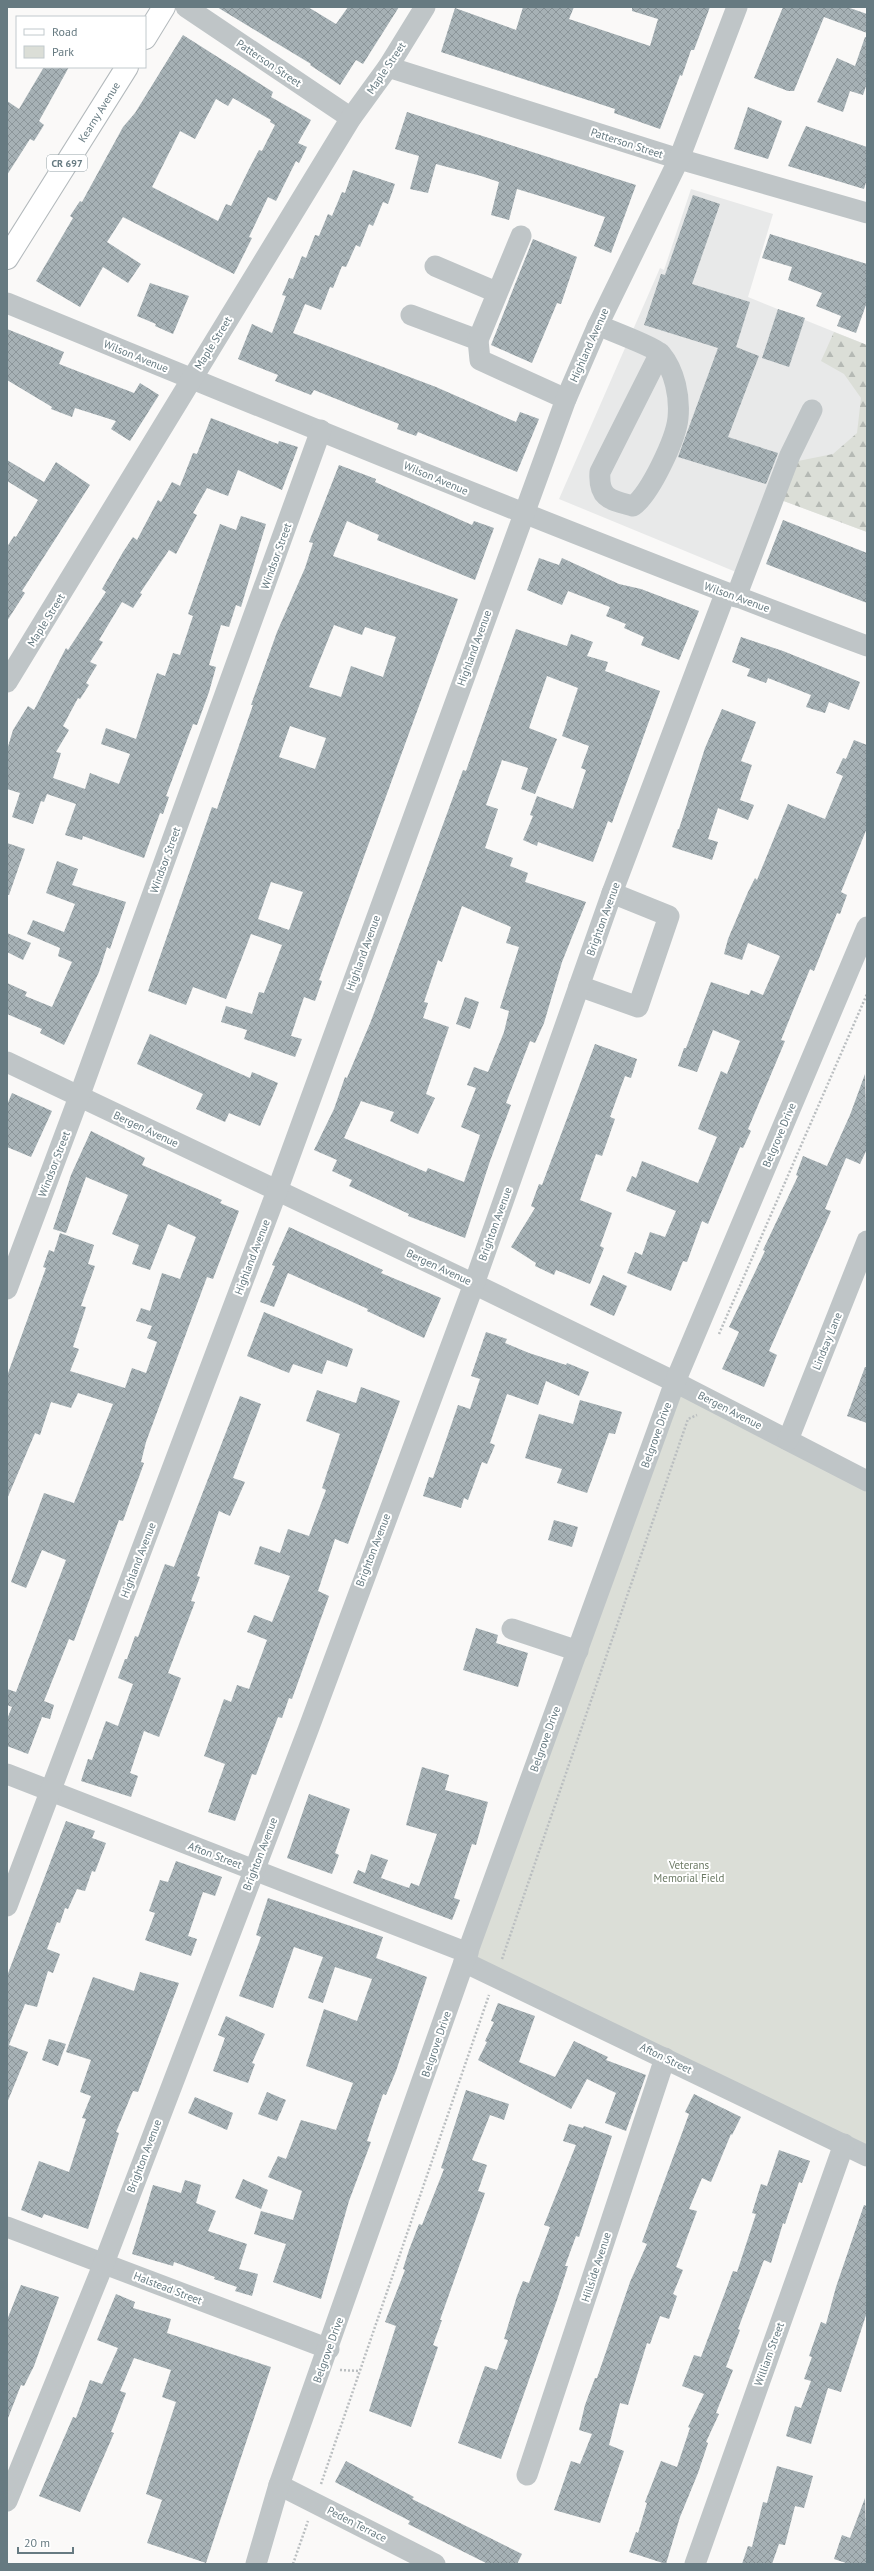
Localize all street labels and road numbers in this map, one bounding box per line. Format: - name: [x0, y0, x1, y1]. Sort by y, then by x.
- street label: Patterson Street: [234, 36, 304, 90]
- street label: Maple Street: [363, 39, 409, 97]
- street label: Kearny Avenue: [75, 79, 123, 145]
- street label: Patterson Street: [589, 125, 665, 161]
- road number: CR 697: [47, 155, 87, 171]
- street label: Highland Avenue: [566, 305, 612, 384]
- street label: Maple Street: [191, 314, 235, 372]
- street label: Wilson Avenue: [102, 337, 171, 376]
- street label: Wilson Avenue: [402, 458, 471, 498]
- street label: Windsor Street: [258, 521, 295, 591]
- street label: Wilson Avenue: [702, 579, 772, 615]
- street label: Maple Street: [24, 591, 68, 649]
- street label: Highland Avenue: [454, 608, 494, 688]
- street label: Windsor Street: [147, 825, 184, 895]
- street label: Brighton Avenue: [583, 880, 623, 958]
- street label: Highland Avenue: [343, 913, 383, 993]
- street label: Belgrove Drive: [759, 1100, 799, 1169]
- street label: Bergen Avenue: [111, 1108, 181, 1150]
- street label: Windsor Street: [35, 1129, 73, 1199]
- street label: Brighton Avenue: [475, 1185, 515, 1263]
- street label: Highland Avenue: [231, 1217, 273, 1297]
- street label: Bergen Avenue: [404, 1246, 474, 1288]
- street label: Lindsay Lane: [809, 1310, 845, 1372]
- street label: Bergen Avenue: [696, 1388, 765, 1432]
- street label: Belgrove Drive: [638, 1400, 675, 1470]
- street label: Brighton Avenue: [353, 1511, 394, 1589]
- street label: Highland Avenue: [117, 1520, 159, 1600]
- street label: Belgrove Drive: [527, 1704, 564, 1774]
- street label: Brighton Avenue: [240, 1815, 281, 1893]
- street label: Afton Street: [186, 1838, 244, 1872]
- street label: Belgrove Drive: [418, 2009, 454, 2079]
- street label: Afton Street: [638, 2039, 695, 2077]
- street label: Brighton Avenue: [124, 2117, 165, 2195]
- street label: Hillside Avenue: [578, 2230, 614, 2304]
- street label: Halstead Street: [132, 2269, 205, 2308]
- street label: Belgrove Drive: [310, 2315, 347, 2385]
- street label: William Street: [751, 2320, 787, 2388]
- street label: Peden Terrace: [325, 2503, 389, 2545]

